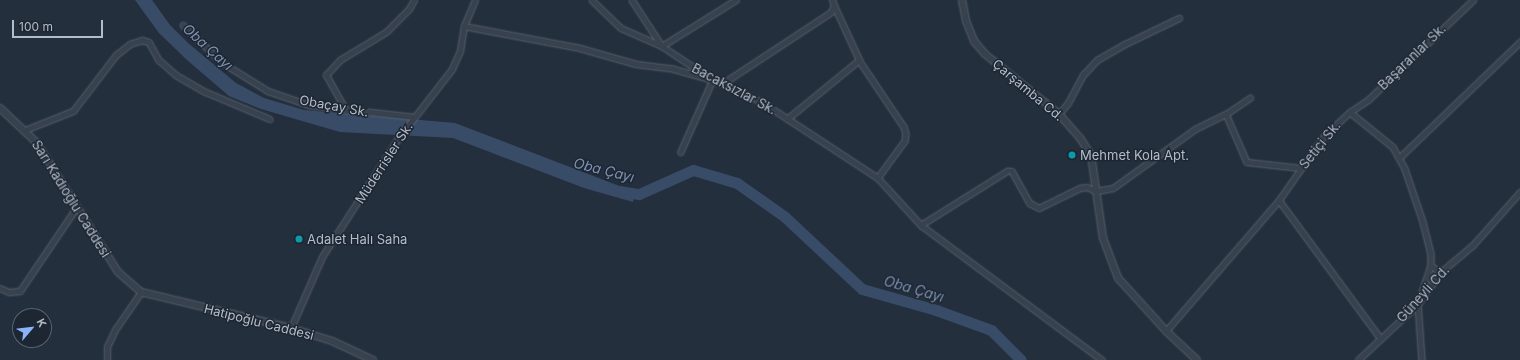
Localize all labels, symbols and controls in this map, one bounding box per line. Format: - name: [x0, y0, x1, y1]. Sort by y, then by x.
- scale bar: [14, 12, 105, 38]
- text: 100 m: [19, 19, 53, 34]
- water label: Oba Çayı: [179, 20, 237, 74]
- street label: Başaranlar Sk.: [1375, 21, 1449, 93]
- street label: Çarşamba Cd.: [989, 56, 1067, 124]
- street label: Bacaksızlar Sk.: [689, 60, 779, 118]
- street label: Obaçay Sk.: [298, 92, 370, 120]
- street label: Setiçi Sk.: [1296, 118, 1344, 172]
- street label: Müderrisler Sk.: [352, 119, 416, 207]
- street label: Sarı Kadıoğlu Caddesi: [29, 138, 113, 260]
- place label: Mehmet Kola Apt.: [1080, 147, 1189, 163]
- marker: Mehmet Kola Apt.: [1067, 150, 1077, 160]
- water label: Oba Çayı: [572, 154, 636, 186]
- place label: Adalet Halı Saha: [307, 231, 407, 247]
- marker: Adalet Halı Saha: [294, 234, 304, 244]
- street label: Güneyli Cd.: [1393, 262, 1453, 326]
- water label: Oba Çayı: [882, 272, 946, 306]
- street label: Hatipoğlu Caddesi: [202, 301, 316, 343]
- north arrow: [12, 308, 52, 348]
- text: K: [34, 316, 50, 330]

